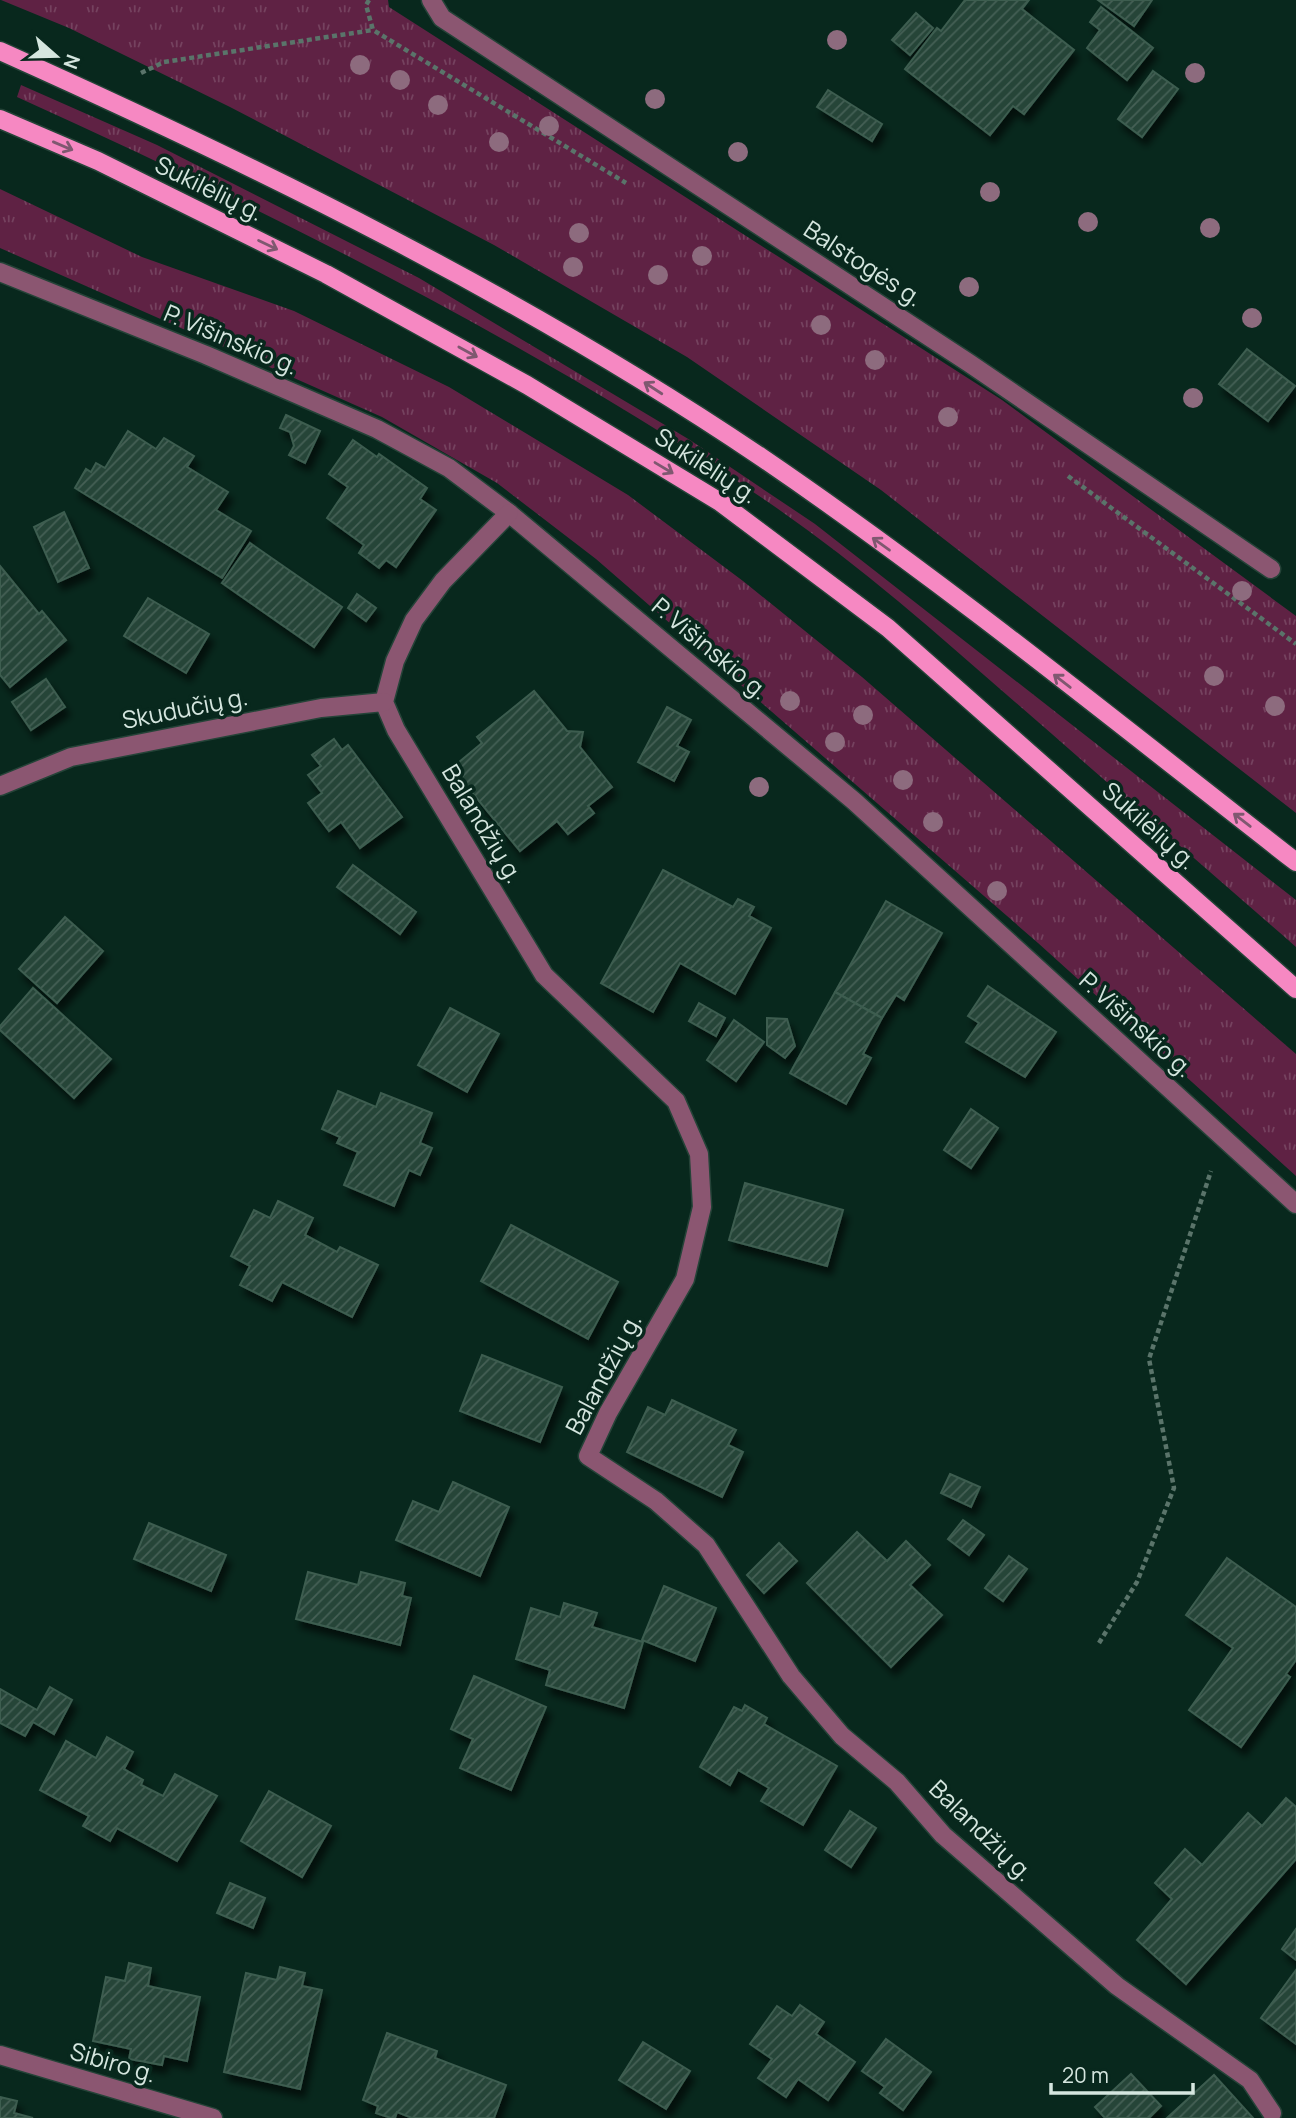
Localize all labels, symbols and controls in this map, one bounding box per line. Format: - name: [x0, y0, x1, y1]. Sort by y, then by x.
- north arrow: [21, 21, 91, 91]
- text: N: [57, 51, 87, 73]
- one-way arrow: [52, 140, 73, 153]
- street label: Sukilėlių g.: [150, 147, 269, 228]
- street label: Balstogės g.: [798, 212, 930, 313]
- one-way arrow: [257, 239, 278, 252]
- street label: P. Višinskio g.: [159, 295, 304, 382]
- one-way arrow: [457, 346, 478, 359]
- one-way arrow: [643, 380, 663, 394]
- street label: Sukilėlių g.: [649, 419, 765, 510]
- one-way arrow: [654, 461, 674, 475]
- one-way arrow: [872, 536, 891, 551]
- street label: P. Višinskio g.: [646, 589, 776, 706]
- one-way arrow: [1054, 673, 1072, 688]
- street label: Skudučių g.: [119, 679, 250, 736]
- street label: Balandžių g.: [435, 758, 532, 889]
- street label: Sukilėlių g.: [1096, 774, 1204, 876]
- one-way arrow: [1233, 813, 1252, 828]
- street label: P. Višinskio g.: [1073, 964, 1201, 1084]
- street label: Balandžių g.: [557, 1307, 648, 1440]
- street label: Balandžių g.: [923, 1772, 1041, 1888]
- street label: Sibiro g.: [67, 2034, 160, 2090]
- scale bar: [1051, 2052, 1193, 2096]
- text: 20 m: [1062, 2061, 1109, 2089]

